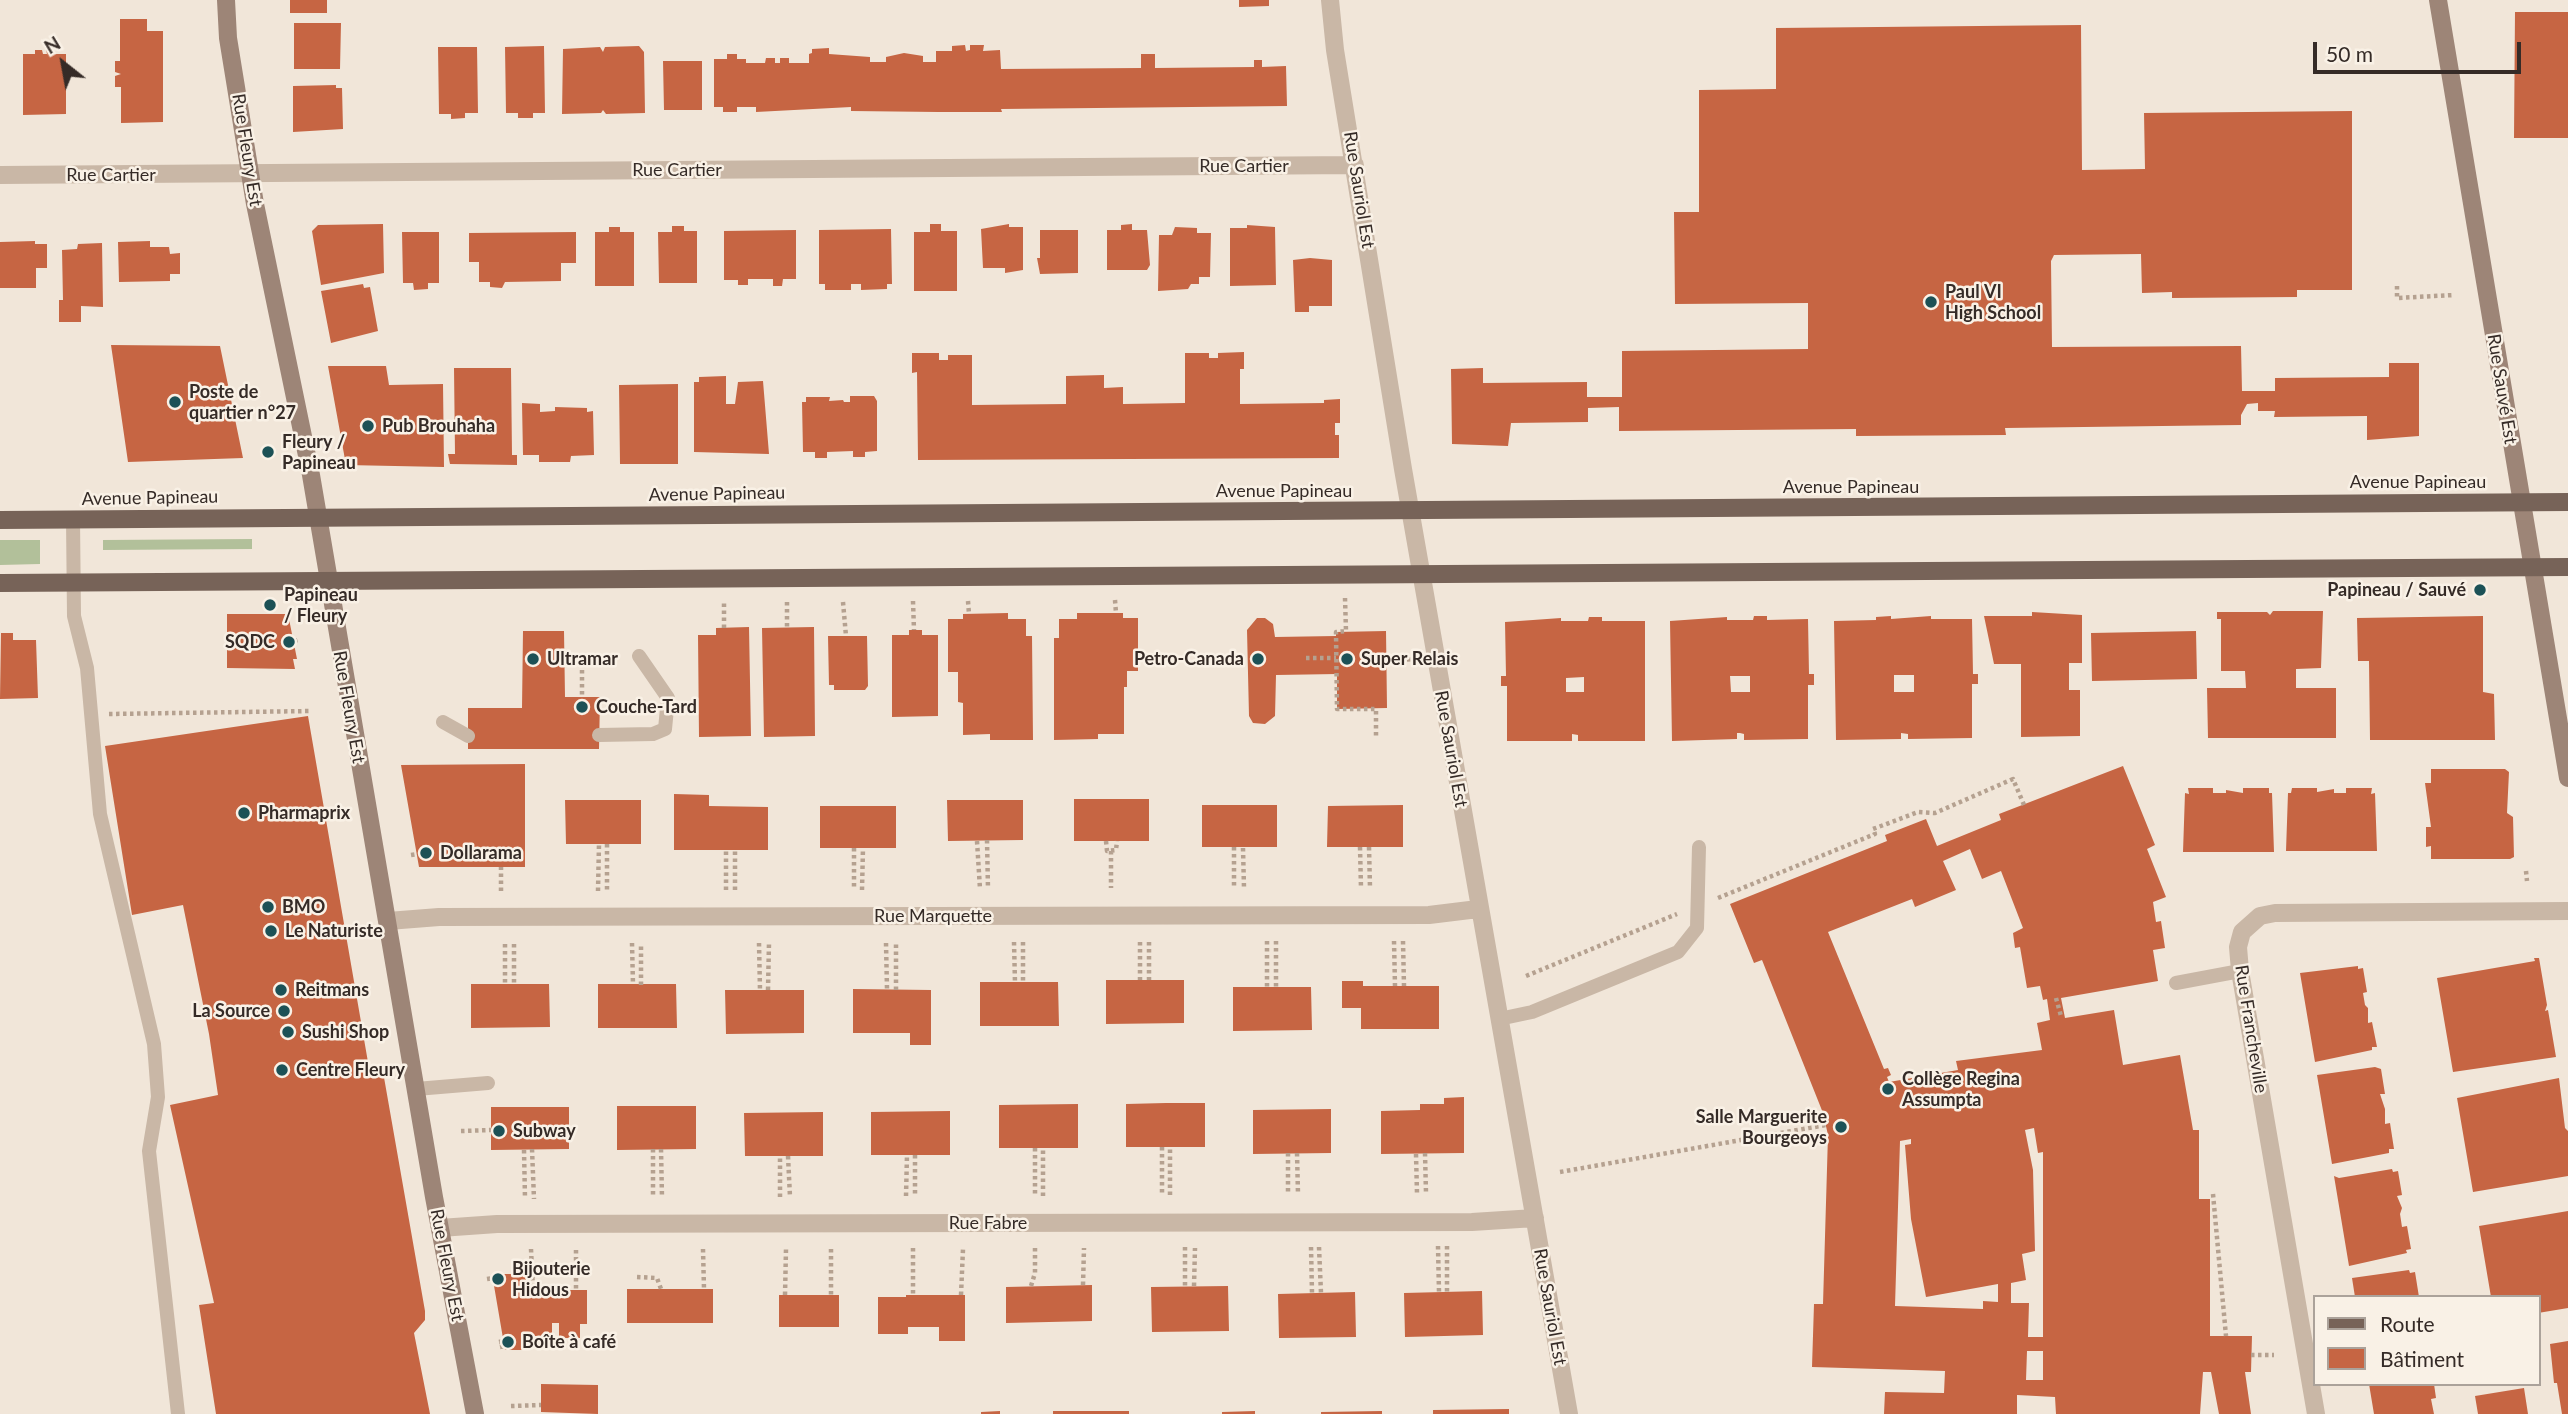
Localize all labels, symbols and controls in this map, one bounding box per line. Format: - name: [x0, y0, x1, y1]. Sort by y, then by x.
- north arrow: [28, 28, 98, 98]
- scale bar: [2316, 28, 2524, 72]
- text: N: [40, 31, 64, 58]
- text: 50 m: [2326, 41, 2373, 66]
- street label: Rue Fleury Est: [227, 92, 267, 208]
- street label: Rue Sauriol Est: [1339, 130, 1379, 250]
- street label: Rue Cartier: [1199, 155, 1289, 177]
- street label: Rue Cartier: [632, 159, 722, 181]
- street label: Rue Cartier: [66, 164, 156, 186]
- place label: Paul VI High School: [1945, 281, 2041, 324]
- marker: Paul VI High School: [1923, 294, 1939, 310]
- street label: Rue Sauvé Est: [2483, 332, 2521, 446]
- place label: Poste de quartier n°27: [189, 381, 296, 424]
- marker: Poste de quartier n°27: [167, 394, 183, 410]
- place label: Pub Brouhaha: [382, 415, 495, 437]
- marker: Pub Brouhaha: [360, 418, 376, 434]
- place label: Fleury / Papineau: [282, 431, 356, 474]
- marker: Fleury / Papineau: [260, 444, 276, 460]
- street label: Avenue Papineau: [2350, 471, 2486, 493]
- street label: Avenue Papineau: [1783, 476, 1919, 498]
- street label: Avenue Papineau: [1216, 480, 1352, 502]
- street label: Avenue Papineau: [649, 482, 785, 506]
- street label: Avenue Papineau: [82, 486, 218, 510]
- place label: Papineau / Sauvé: [2327, 579, 2466, 601]
- marker: Papineau / Sauvé: [2472, 582, 2488, 598]
- place label: Papineau / Fleury: [284, 584, 358, 626]
- marker: Papineau / Fleury: [262, 597, 278, 613]
- place label: SQDC: [225, 631, 275, 653]
- marker: SQDC: [281, 634, 297, 650]
- place label: Ultramar: [547, 648, 618, 670]
- place label: Petro-Canada: [1134, 648, 1244, 670]
- place label: Super Relais: [1361, 648, 1458, 670]
- street label: Rue Fleury Est: [328, 649, 370, 765]
- marker: Ultramar: [525, 651, 541, 667]
- marker: Petro-Canada: [1250, 651, 1266, 667]
- marker: Super Relais: [1339, 651, 1355, 667]
- street label: Rue Sauriol Est: [1430, 689, 1472, 809]
- place label: Couche-Tard: [596, 696, 697, 718]
- marker: Couche-Tard: [574, 699, 590, 715]
- place label: Pharmaprix: [258, 802, 350, 824]
- marker: Pharmaprix: [236, 805, 252, 821]
- place label: Dollarama: [440, 842, 522, 864]
- marker: Dollarama: [418, 845, 434, 861]
- place label: BMO: [282, 896, 325, 918]
- marker: BMO: [260, 899, 276, 915]
- street label: Rue Marquette: [874, 905, 992, 927]
- place label: Le Naturiste: [285, 920, 383, 942]
- marker: Le Naturiste: [263, 923, 279, 939]
- street label: Rue Francheville: [2230, 963, 2272, 1095]
- place label: Reitmans: [295, 979, 369, 1001]
- marker: Reitmans: [273, 982, 289, 998]
- place label: La Source: [192, 1000, 270, 1022]
- marker: La Source: [276, 1003, 292, 1019]
- place label: Sushi Shop: [302, 1021, 389, 1043]
- marker: Sushi Shop: [280, 1024, 296, 1040]
- place label: Centre Fleury: [296, 1059, 405, 1081]
- marker: Centre Fleury: [274, 1062, 290, 1078]
- place label: Collège Regina Assumpta: [1902, 1068, 2020, 1110]
- marker: Collège Regina Assumpta: [1880, 1081, 1896, 1097]
- place label: Salle Marguerite Bourgeoys: [1696, 1106, 1827, 1148]
- marker: Salle Marguerite Bourgeoys: [1833, 1119, 1849, 1135]
- place label: Subway: [513, 1120, 576, 1142]
- marker: Subway: [491, 1123, 507, 1139]
- street label: Rue Fleury Est: [426, 1207, 468, 1323]
- street label: Rue Fabre: [949, 1212, 1027, 1234]
- street label: Rue Sauriol Est: [1529, 1247, 1571, 1367]
- place label: Bijouterie Hidous: [512, 1258, 590, 1300]
- marker: Bijouterie Hidous: [490, 1271, 506, 1287]
- legend: [2312, 1295, 2540, 1386]
- text: Route: [2380, 1311, 2435, 1336]
- place label: Boîte à café: [522, 1331, 616, 1353]
- marker: Boîte à café: [500, 1334, 516, 1350]
- text: Bâtiment: [2380, 1346, 2464, 1371]

